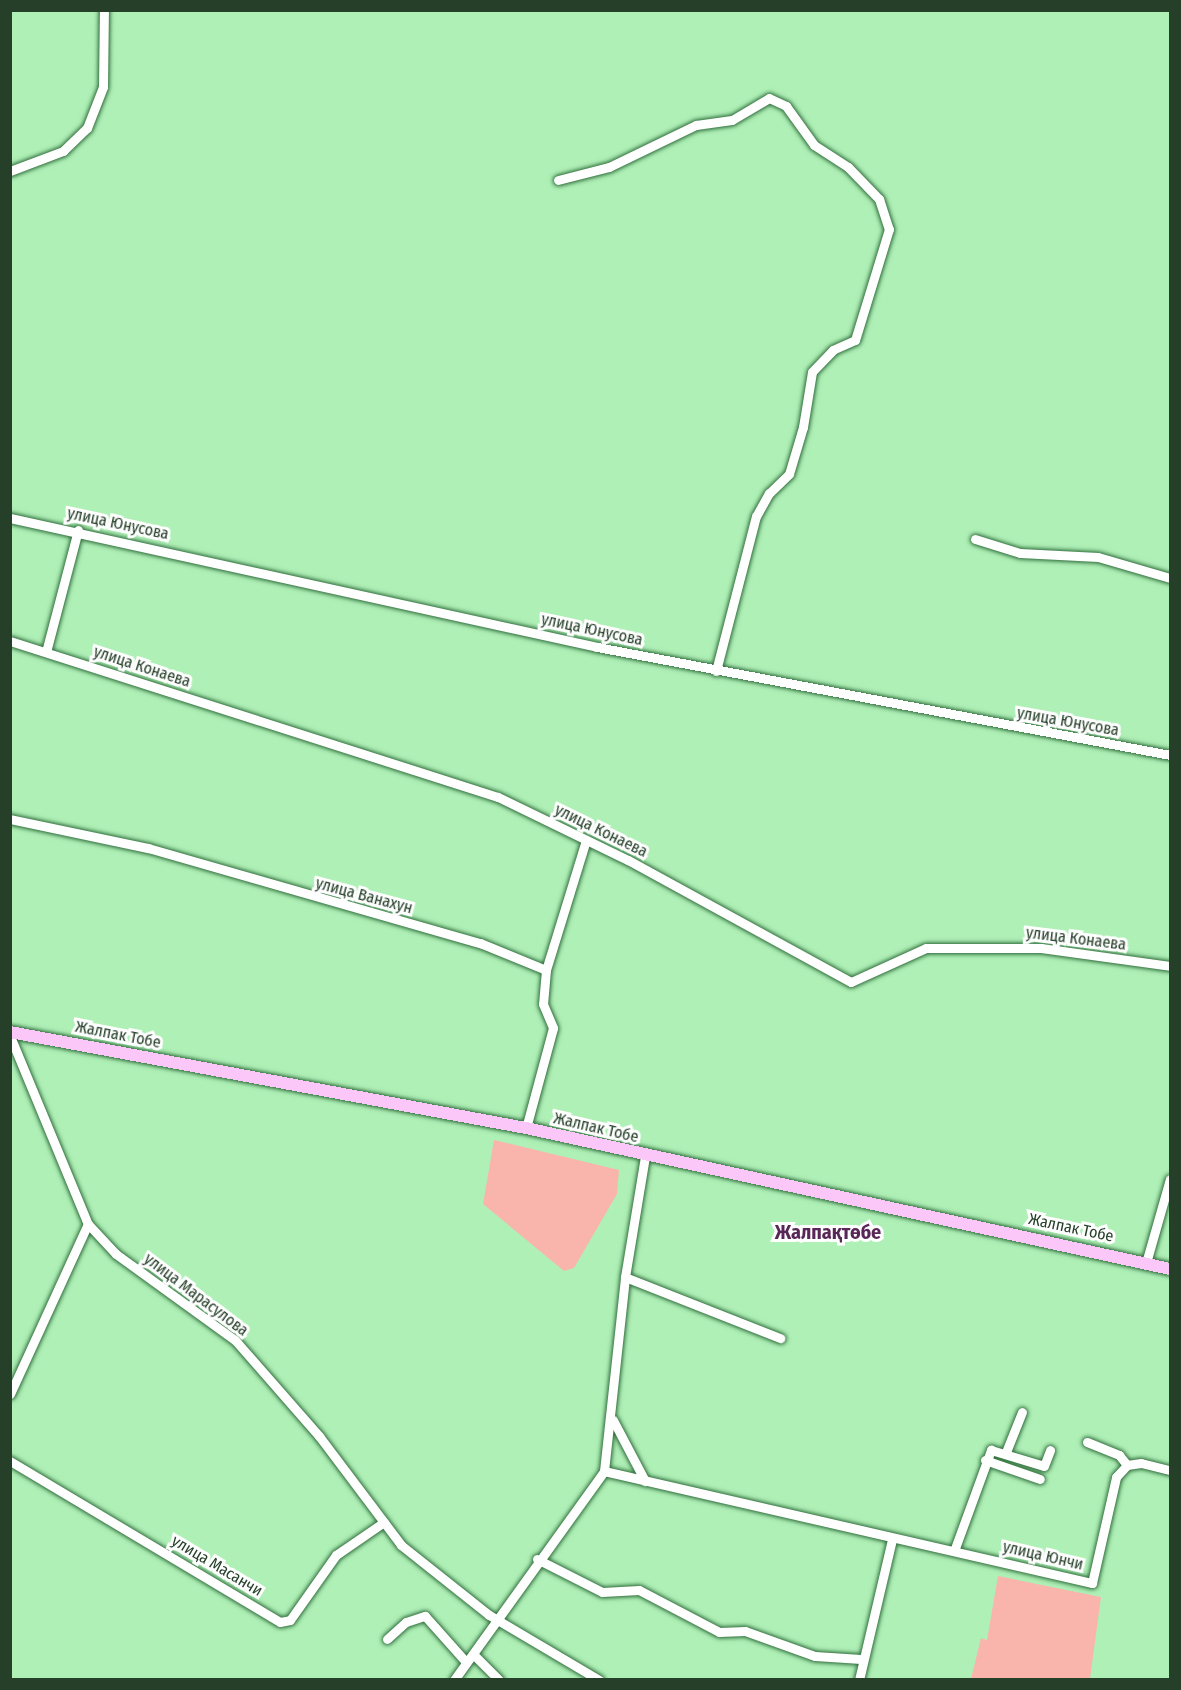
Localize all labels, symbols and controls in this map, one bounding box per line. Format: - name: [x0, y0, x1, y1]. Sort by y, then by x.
- street label: улица Юнусова: [66, 504, 170, 544]
- street label: улица Юнусова: [540, 610, 644, 650]
- street label: улица Конаева: [91, 642, 193, 692]
- street label: улица Юнусова: [1016, 704, 1120, 740]
- street label: улица Конаева: [552, 800, 650, 862]
- street label: улица Ванахун: [313, 874, 415, 918]
- street label: улица Конаева: [1025, 923, 1127, 955]
- street label: Жалпак Тобе: [74, 1017, 162, 1053]
- street label: Жалпак Тобе: [552, 1109, 640, 1147]
- street label: Жалпак Тобе: [1027, 1210, 1115, 1246]
- district label: Жалпақтөбе: [775, 1220, 881, 1244]
- street label: улица Марасулова: [140, 1250, 252, 1340]
- street label: улица Масанчи: [168, 1531, 266, 1601]
- street label: улица Юнчи: [1001, 1537, 1085, 1575]

